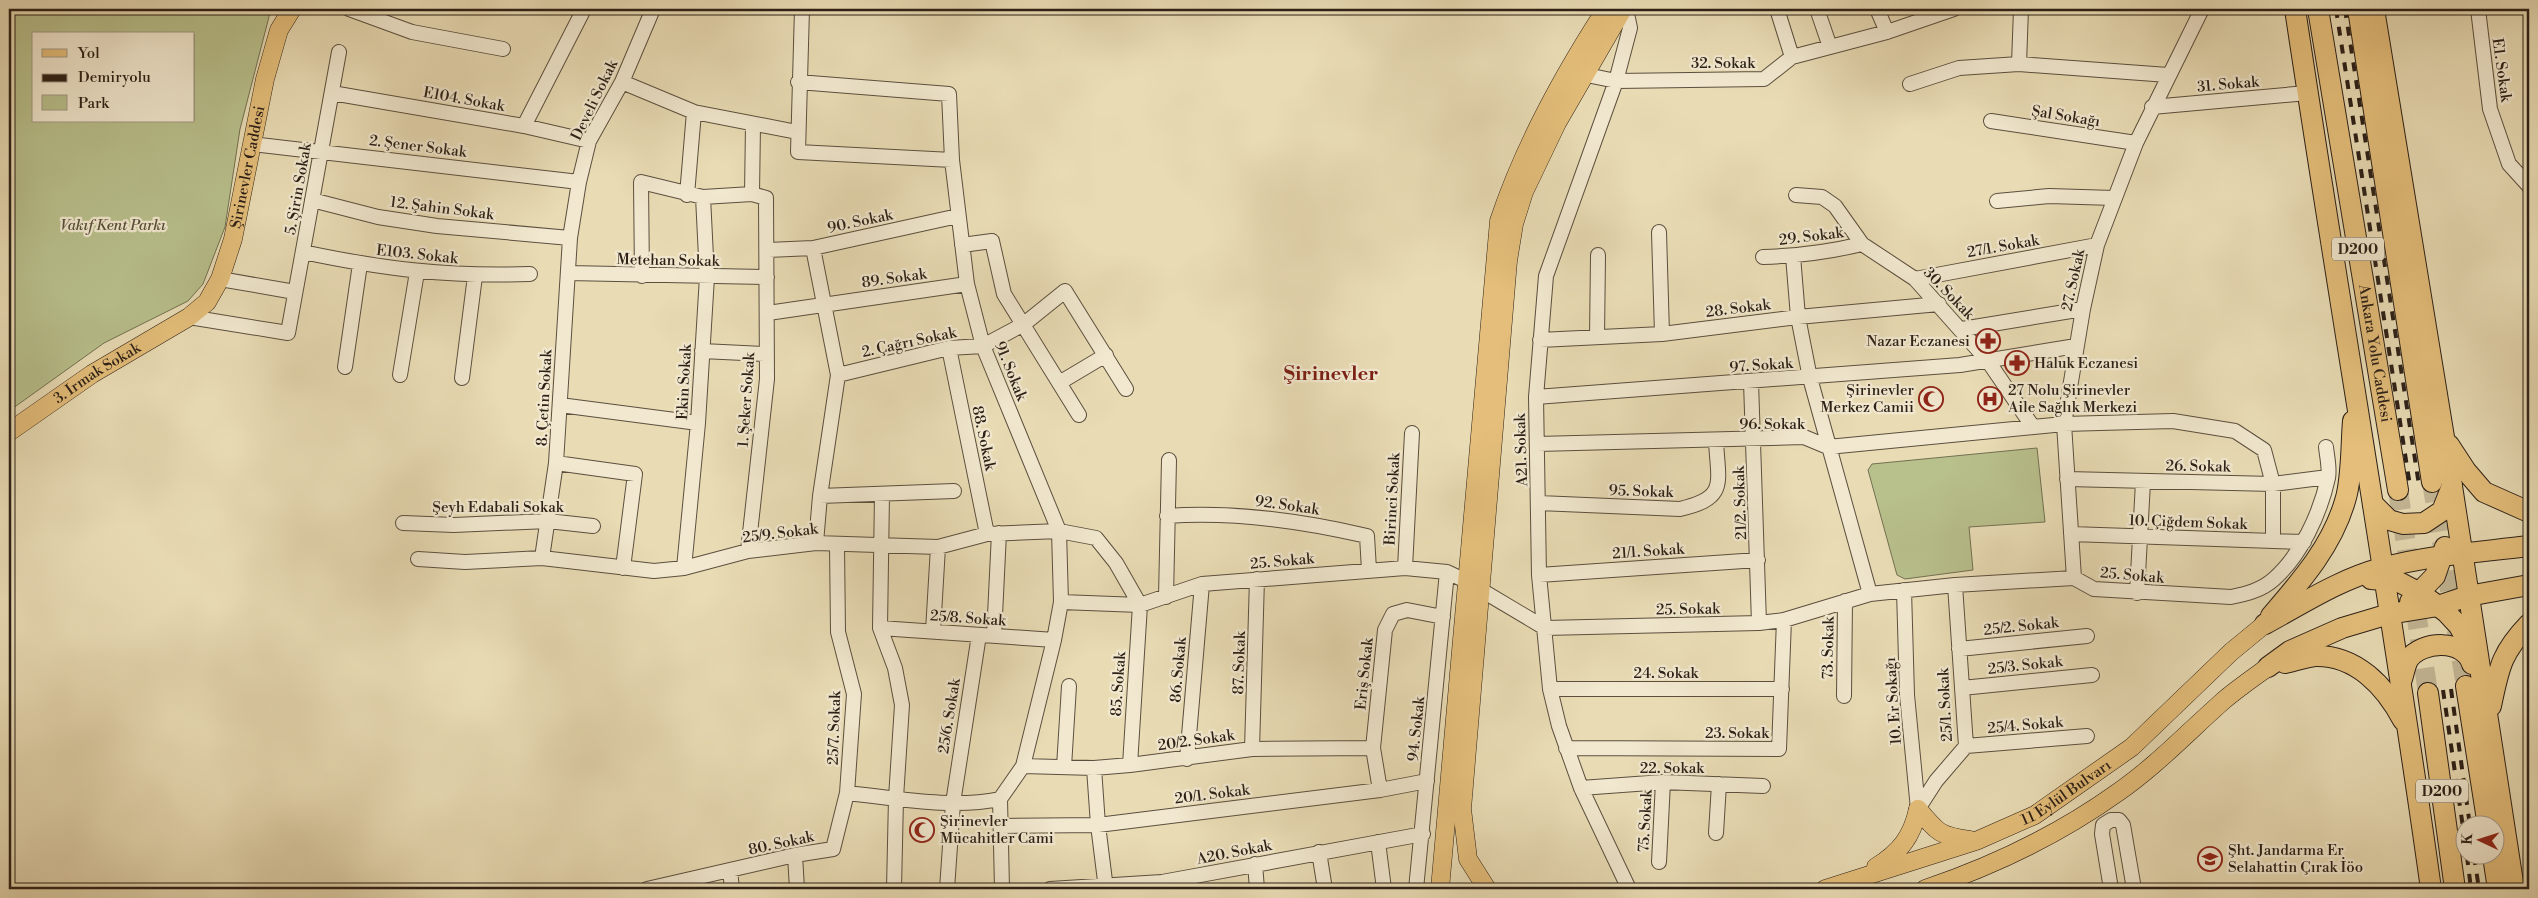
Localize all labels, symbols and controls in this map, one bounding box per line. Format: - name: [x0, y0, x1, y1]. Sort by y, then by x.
- legend: [32, 32, 195, 122]
- street label: E1. Sokak: [2488, 37, 2516, 104]
- text: Yol: [77, 44, 100, 63]
- street label: 32. Sokak: [1691, 54, 1756, 73]
- street label: Develi Sokak: [567, 56, 623, 144]
- text: Demiryolu: [78, 68, 151, 87]
- street label: 31. Sokak: [2196, 72, 2261, 97]
- street label: E104. Sokak: [422, 83, 507, 116]
- text: Park: [78, 94, 110, 113]
- street label: Şal Sokağı: [2030, 102, 2102, 131]
- street label: Şirinevler Caddesi: [226, 104, 269, 230]
- street label: 2. Şener Sokak: [368, 131, 469, 162]
- street label: 5. Şirin Sokak: [281, 141, 316, 236]
- street label: 12. Şahin Sokak: [389, 193, 496, 224]
- street label: 90. Sokak: [826, 205, 896, 238]
- park label: Vakıf Kent Parkı: [60, 216, 166, 235]
- street label: 29. Sokak: [1778, 223, 1846, 250]
- street label: 27/1. Sokak: [1966, 231, 2042, 262]
- road number: D200: [2332, 238, 2384, 260]
- street label: E103. Sokak: [375, 241, 460, 268]
- street label: 27. Sokak: [2058, 246, 2090, 313]
- street label: Metehan Sokak: [616, 250, 721, 271]
- street label: 30. Sokak: [1919, 263, 1979, 324]
- street label: 89. Sokak: [860, 264, 929, 292]
- street label: Ankara Yolu Caddesi: [2354, 282, 2396, 424]
- street label: 28. Sokak: [1705, 295, 1773, 322]
- street label: 2. Çağrı Sokak: [860, 323, 959, 362]
- pharmacy icon: Nazar Eczanesi: [1975, 328, 2001, 354]
- place label: Nazar Eczanesi: [1866, 332, 1970, 351]
- street label: 3. Irmak Sokak: [50, 338, 145, 408]
- street label: 91. Sokak: [990, 339, 1031, 405]
- street label: Ekin Sokak: [673, 342, 696, 420]
- street label: 8. Çetin Sokak: [532, 348, 557, 447]
- pharmacy icon: Haluk Eczanesi: [2004, 350, 2030, 376]
- street label: 1. Şeker Sokak: [734, 351, 759, 448]
- street label: 97. Sokak: [1729, 354, 1795, 377]
- place label: Haluk Eczanesi: [2034, 354, 2138, 373]
- district label: Şirinevler: [1284, 362, 1378, 387]
- place label: Şirinevler Merkez Camii: [1820, 381, 1915, 417]
- place label: 27 Nolu Şirinevler Aile Sağlık Merkezi: [2007, 381, 2137, 417]
- mosque icon: Şirinevler Merkez Camii: [1918, 386, 1944, 412]
- hospital icon: 27 Nolu Şirinevler Aile Sağlık Merkezi: [1977, 386, 2003, 412]
- street label: 88. Sokak: [967, 404, 1000, 473]
- street label: A21. Sokak: [1511, 412, 1532, 488]
- street label: 96. Sokak: [1739, 415, 1806, 434]
- street label: Birinci Sokak: [1381, 451, 1404, 547]
- street label: 26. Sokak: [2165, 456, 2232, 477]
- street label: 21/2. Sokak: [1730, 465, 1751, 540]
- street label: 95. Sokak: [1608, 481, 1675, 502]
- street label: 92. Sokak: [1253, 492, 1322, 520]
- street label: Şeyh Edabali Sokak: [432, 498, 565, 517]
- street label: 10. Çiğdem Sokak: [2128, 511, 2249, 534]
- street label: 25/9. Sokak: [741, 519, 820, 548]
- street label: 21/1. Sokak: [1611, 539, 1686, 563]
- street label: 25. Sokak: [1249, 549, 1316, 574]
- street label: 25. Sokak: [2099, 563, 2166, 588]
- street label: 25. Sokak: [1656, 599, 1721, 620]
- street label: 25/8. Sokak: [929, 606, 1008, 631]
- street label: 25/2. Sokak: [1983, 613, 2061, 640]
- street label: 73. Sokak: [1818, 615, 1839, 680]
- street label: 87. Sokak: [1229, 630, 1250, 695]
- street label: 86. Sokak: [1166, 635, 1191, 704]
- street label: Eriş Sokak: [1351, 636, 1378, 711]
- street label: 85. Sokak: [1107, 650, 1130, 717]
- street label: 25/3. Sokak: [1987, 652, 2065, 679]
- street label: 10. Er Sokağı: [1881, 656, 1906, 746]
- street label: 24. Sokak: [1634, 664, 1700, 683]
- street label: 25/1. Sokak: [1934, 667, 1957, 742]
- street label: 25/6. Sokak: [934, 676, 965, 755]
- street label: 25/7. Sokak: [824, 690, 845, 765]
- street label: 94. Sokak: [1404, 694, 1429, 762]
- street label: 25/4. Sokak: [1986, 713, 2065, 738]
- street label: 23. Sokak: [1705, 724, 1770, 743]
- street label: 20/2. Sokak: [1157, 726, 1237, 755]
- street label: 11 Eylül Bulvarı: [2018, 756, 2115, 830]
- street label: 22. Sokak: [1640, 759, 1705, 778]
- road number: D200: [2416, 779, 2468, 802]
- street label: 20/1. Sokak: [1174, 780, 1252, 809]
- street label: 75. Sokak: [1634, 788, 1657, 853]
- place label: Şirinevler Mücahitler Cami: [940, 812, 1054, 848]
- north arrow: [2456, 816, 2506, 866]
- mosque icon: Şirinevler Mücahitler Cami: [909, 817, 935, 843]
- street label: 80. Sokak: [747, 827, 817, 860]
- text: K: [2459, 832, 2477, 845]
- street label: A20. Sokak: [1194, 836, 1274, 869]
- place label: Şht. Jandarma Er Selahattin Çırak İöo: [2228, 841, 2363, 877]
- school or university icon: Şht. Jandarma Er Selahattin Çırak İöo: [2197, 846, 2223, 872]

